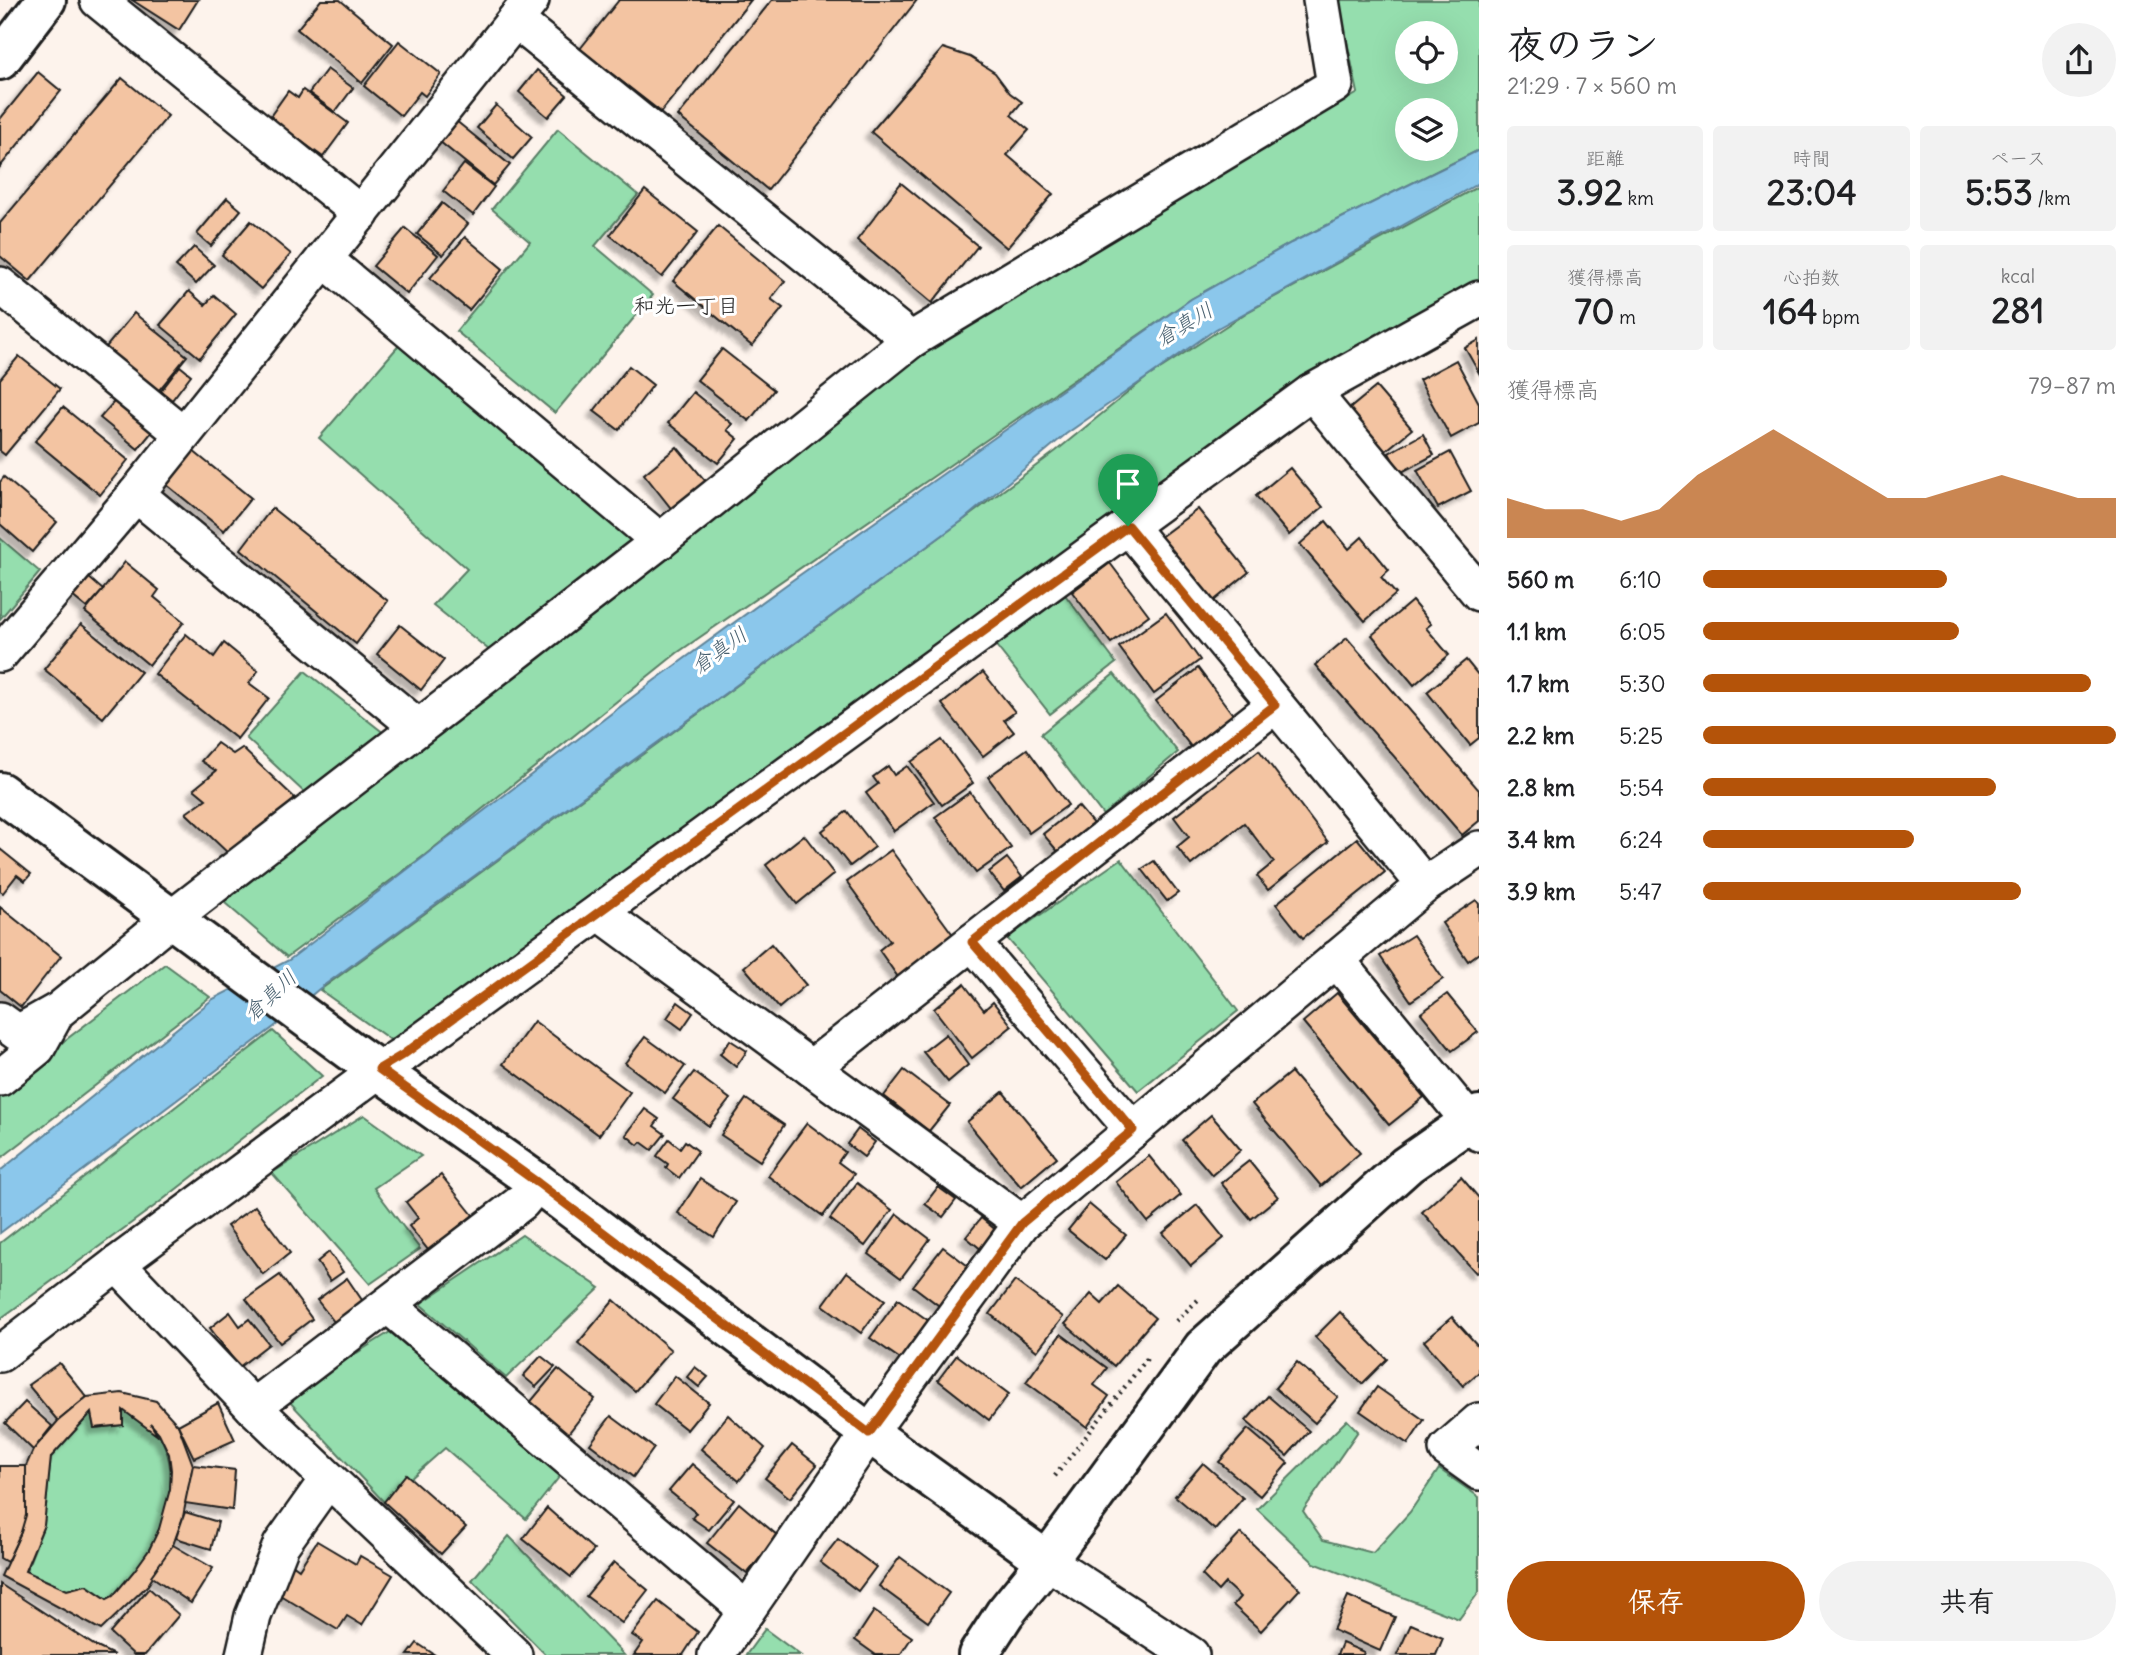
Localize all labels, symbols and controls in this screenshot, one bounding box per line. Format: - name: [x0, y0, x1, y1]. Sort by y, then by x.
- map controls: [1395, 21, 1458, 161]
- button: locate: [1395, 21, 1458, 84]
- text: 夜のラン: [1507, 21, 1659, 68]
- button: share: [2042, 23, 2116, 97]
- text: 21:29 · 7 × 560 m: [1507, 71, 1677, 100]
- button: layers: [1395, 98, 1458, 161]
- text: 距離: [1586, 146, 1624, 170]
- text: 時間: [1792, 146, 1831, 170]
- text: ペース: [1990, 146, 2046, 170]
- text: 3.92: [1557, 170, 1623, 214]
- text: 23:04: [1766, 170, 1857, 214]
- text: 5:53: [1965, 170, 2033, 214]
- text: km: [1623, 186, 1654, 210]
- text: /km: [2033, 186, 2071, 210]
- text: kcal: [2001, 264, 2035, 288]
- text: 獲得標高: [1567, 265, 1643, 289]
- text: 心拍数: [1783, 265, 1840, 289]
- text: 281: [1991, 288, 2044, 332]
- text: 70: [1574, 289, 1615, 333]
- text: 164: [1763, 289, 1817, 333]
- district label: 和光一丁目: [634, 292, 739, 319]
- water label: 倉真川: [1150, 296, 1218, 352]
- text: m: [1615, 305, 1636, 329]
- text: bpm: [1817, 305, 1860, 329]
- text: 79–87 m: [2028, 371, 2116, 400]
- text: 獲得標高: [1507, 375, 1599, 404]
- pin: [1098, 454, 1158, 526]
- icon: arrive: [1109, 465, 1147, 503]
- text: 560 m: [1507, 565, 1574, 594]
- text: 6:10: [1619, 565, 1662, 594]
- text: 1.1 km: [1507, 617, 1566, 646]
- text: 6:05: [1619, 617, 1666, 646]
- water label: 倉真川: [686, 621, 752, 679]
- text: 1.7 km: [1507, 669, 1570, 698]
- text: 5:30: [1619, 669, 1666, 698]
- text: 2.2 km: [1507, 721, 1574, 750]
- text: 5:25: [1619, 721, 1663, 750]
- text: 2.8 km: [1507, 773, 1575, 802]
- text: 5:54: [1619, 773, 1664, 802]
- text: 3.4 km: [1507, 825, 1575, 854]
- text: 6:24: [1619, 825, 1663, 854]
- text: 3.9 km: [1507, 877, 1575, 906]
- text: 5:47: [1619, 877, 1662, 906]
- water label: 倉真川: [238, 964, 302, 1026]
- button: 保存: [1507, 1561, 1805, 1641]
- button: 共有: [1819, 1561, 2116, 1641]

